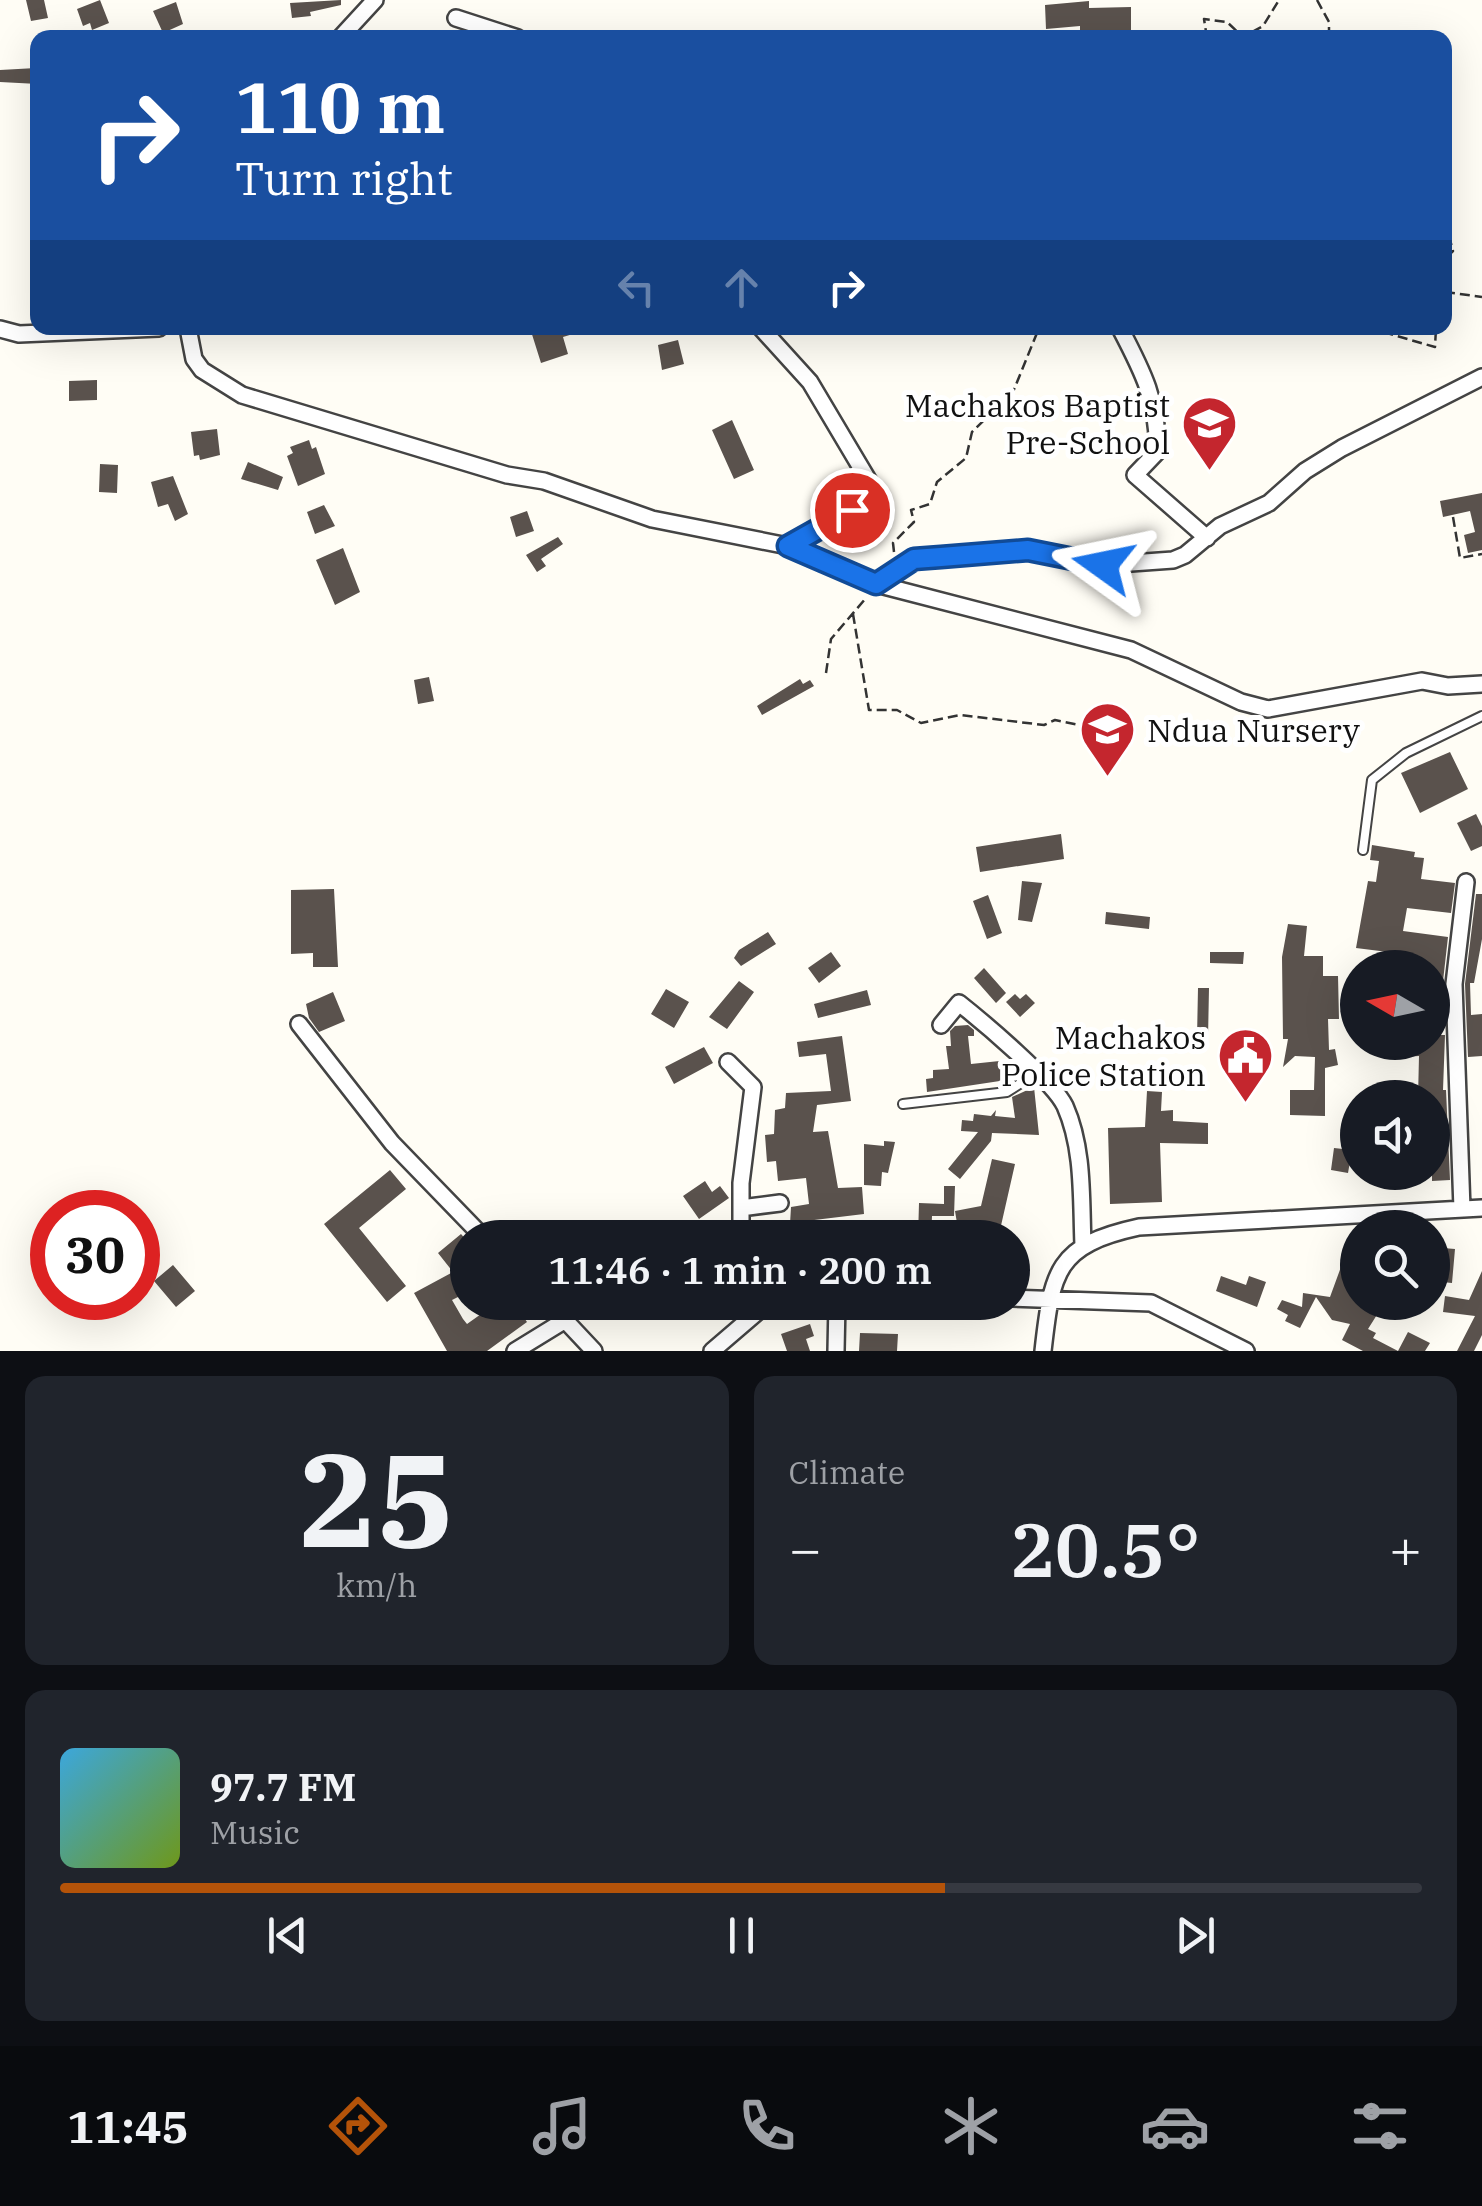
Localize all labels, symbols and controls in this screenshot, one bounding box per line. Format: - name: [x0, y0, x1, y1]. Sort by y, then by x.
- text: 110 m: [235, 61, 445, 152]
- icon: right: [70, 70, 200, 200]
- text: Turn right: [235, 149, 453, 207]
- icon: left: [609, 260, 664, 315]
- icon: ahead: [714, 260, 769, 315]
- icon: right: [819, 260, 874, 315]
- place label: Machakos Baptist Pre-School: [905, 384, 1170, 463]
- school or university icon: Machakos Baptist Pre-School: [1179, 393, 1239, 472]
- pin: [810, 468, 895, 553]
- icon: arrive: [825, 483, 880, 538]
- position arrow: [1051, 513, 1155, 617]
- school or university icon: Ndua Nursery: [1078, 700, 1138, 779]
- place label: Ndua Nursery: [1147, 709, 1361, 751]
- north arrow: [1340, 950, 1450, 1060]
- map controls: [1340, 950, 1450, 1320]
- place label: Machakos Police Station: [1001, 1016, 1206, 1095]
- public building icon: Machakos Police Station: [1215, 1025, 1275, 1104]
- button: sound: [1340, 1080, 1450, 1190]
- speed limit sign: 30: [30, 1190, 160, 1320]
- button: search: [1340, 1210, 1450, 1320]
- text: 11:46 · 1 min · 200 m: [548, 1245, 932, 1294]
- text: 25: [299, 1414, 455, 1583]
- text: Climate: [789, 1451, 905, 1493]
- text: 20.5°: [1010, 1500, 1201, 1598]
- text: −: [789, 1513, 822, 1584]
- text: +: [1389, 1513, 1422, 1584]
- text: km/h: [336, 1564, 417, 1606]
- text: 97.7 FM: [210, 1762, 356, 1811]
- text: Music: [210, 1811, 300, 1853]
- icon: previous: [260, 1908, 315, 1963]
- icon: pause: [714, 1908, 769, 1963]
- icon: next: [1168, 1908, 1223, 1963]
- icon: directions: [323, 2091, 393, 2161]
- icon: music: [527, 2091, 597, 2161]
- icon: phone: [732, 2091, 802, 2161]
- icon: climate: [936, 2091, 1006, 2161]
- icon: car: [1140, 2091, 1210, 2161]
- icon: filters: [1345, 2091, 1415, 2161]
- text: 11:45: [67, 2097, 189, 2155]

